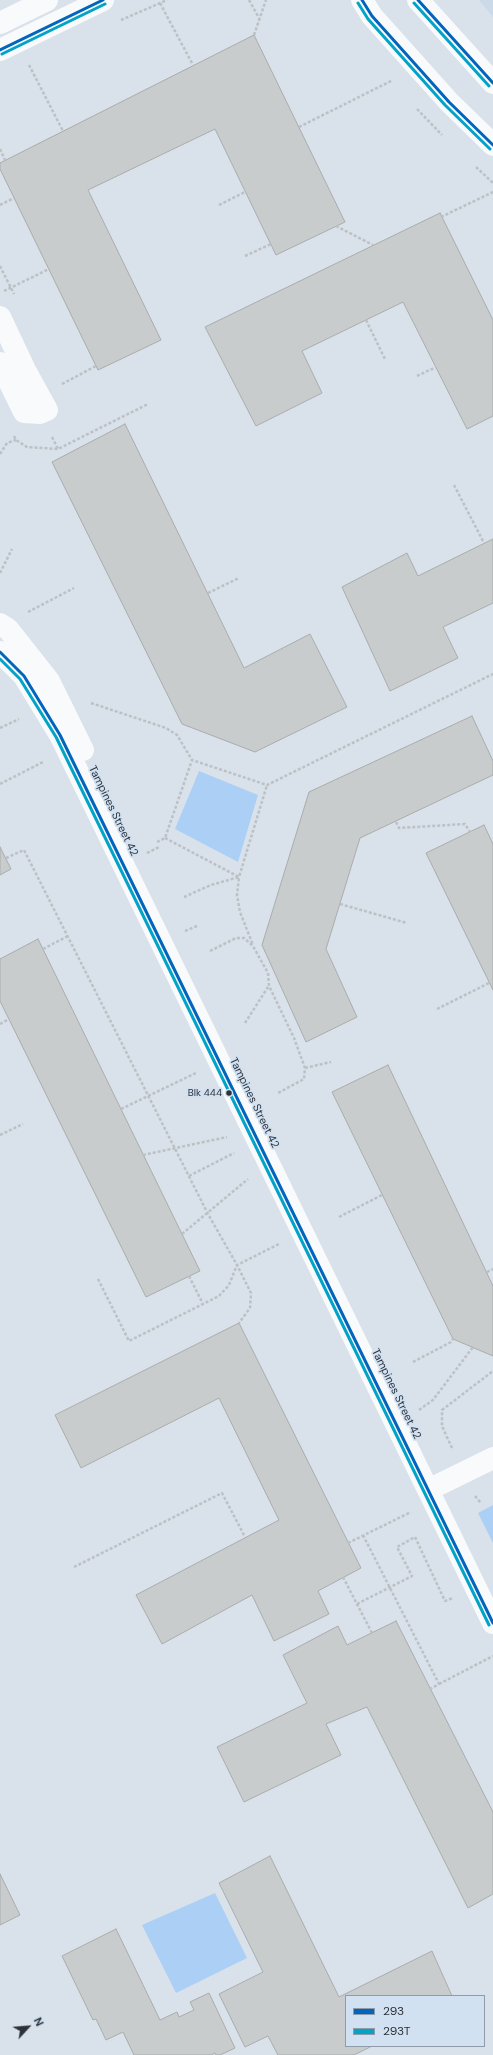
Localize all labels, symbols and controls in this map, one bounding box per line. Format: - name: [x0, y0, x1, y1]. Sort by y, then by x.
- street label: Tampines Street 42: [85, 764, 141, 858]
- street label: Tampines Street 42: [226, 1056, 282, 1150]
- place label: Blk 444: [188, 1087, 222, 1099]
- marker: Blk 444: [224, 1088, 234, 1098]
- street label: Tampines Street 42: [368, 1347, 424, 1441]
- legend: [345, 1995, 485, 2047]
- text: 293: [383, 2003, 404, 2019]
- north arrow: [8, 2007, 48, 2047]
- text: N: [31, 2015, 47, 2028]
- text: 293T: [383, 2023, 411, 2039]

